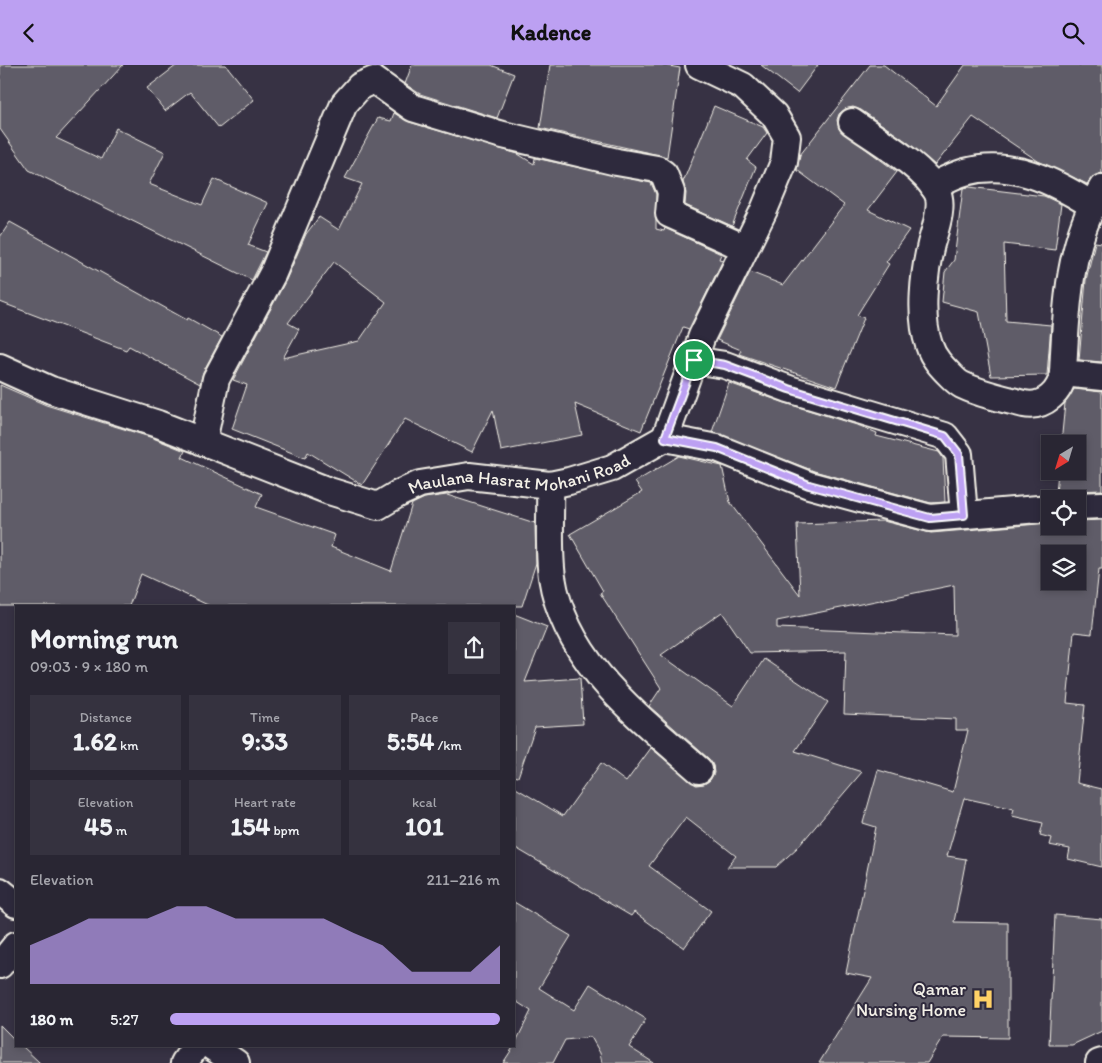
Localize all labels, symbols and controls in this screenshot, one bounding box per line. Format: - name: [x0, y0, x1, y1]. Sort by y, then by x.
- icon: back: [15, 19, 43, 47]
- text: Kadence: [511, 19, 591, 46]
- icon: search: [1059, 19, 1087, 47]
- pin: [673, 339, 715, 381]
- icon: arrive: [680, 346, 708, 374]
- north arrow: [1041, 435, 1086, 480]
- map controls: [1041, 435, 1086, 590]
- street label: Maulana Hasrat Mohani Road: [405, 449, 635, 499]
- button: locate: [1041, 490, 1086, 535]
- button: layers: [1041, 545, 1086, 590]
- text: Morning run: [30, 621, 178, 655]
- button: share: [448, 622, 500, 674]
- text: 09:03 · 9 × 180 m: [30, 657, 148, 676]
- text: Distance: [79, 709, 132, 726]
- text: Time: [250, 709, 280, 726]
- text: Pace: [410, 709, 438, 726]
- text: 1.62: [73, 726, 117, 756]
- text: 9:33: [242, 726, 288, 756]
- text: 5:54: [387, 726, 434, 756]
- text: km: [117, 737, 139, 754]
- text: /km: [434, 737, 462, 754]
- text: Elevation: [78, 794, 133, 811]
- text: Heart rate: [234, 794, 296, 811]
- text: kcal: [412, 794, 437, 811]
- text: 45: [84, 811, 112, 841]
- text: 154: [231, 811, 270, 841]
- text: 101: [405, 811, 444, 841]
- text: m: [112, 822, 127, 839]
- text: bpm: [270, 822, 299, 839]
- text: Elevation: [30, 870, 94, 889]
- text: 211–216 m: [426, 870, 500, 889]
- place label: Qamar Nursing Home: [856, 978, 966, 1021]
- hospital icon: Qamar Nursing Home: [970, 986, 996, 1012]
- text: 180 m: [30, 1010, 73, 1029]
- text: 5:27: [110, 1010, 139, 1029]

